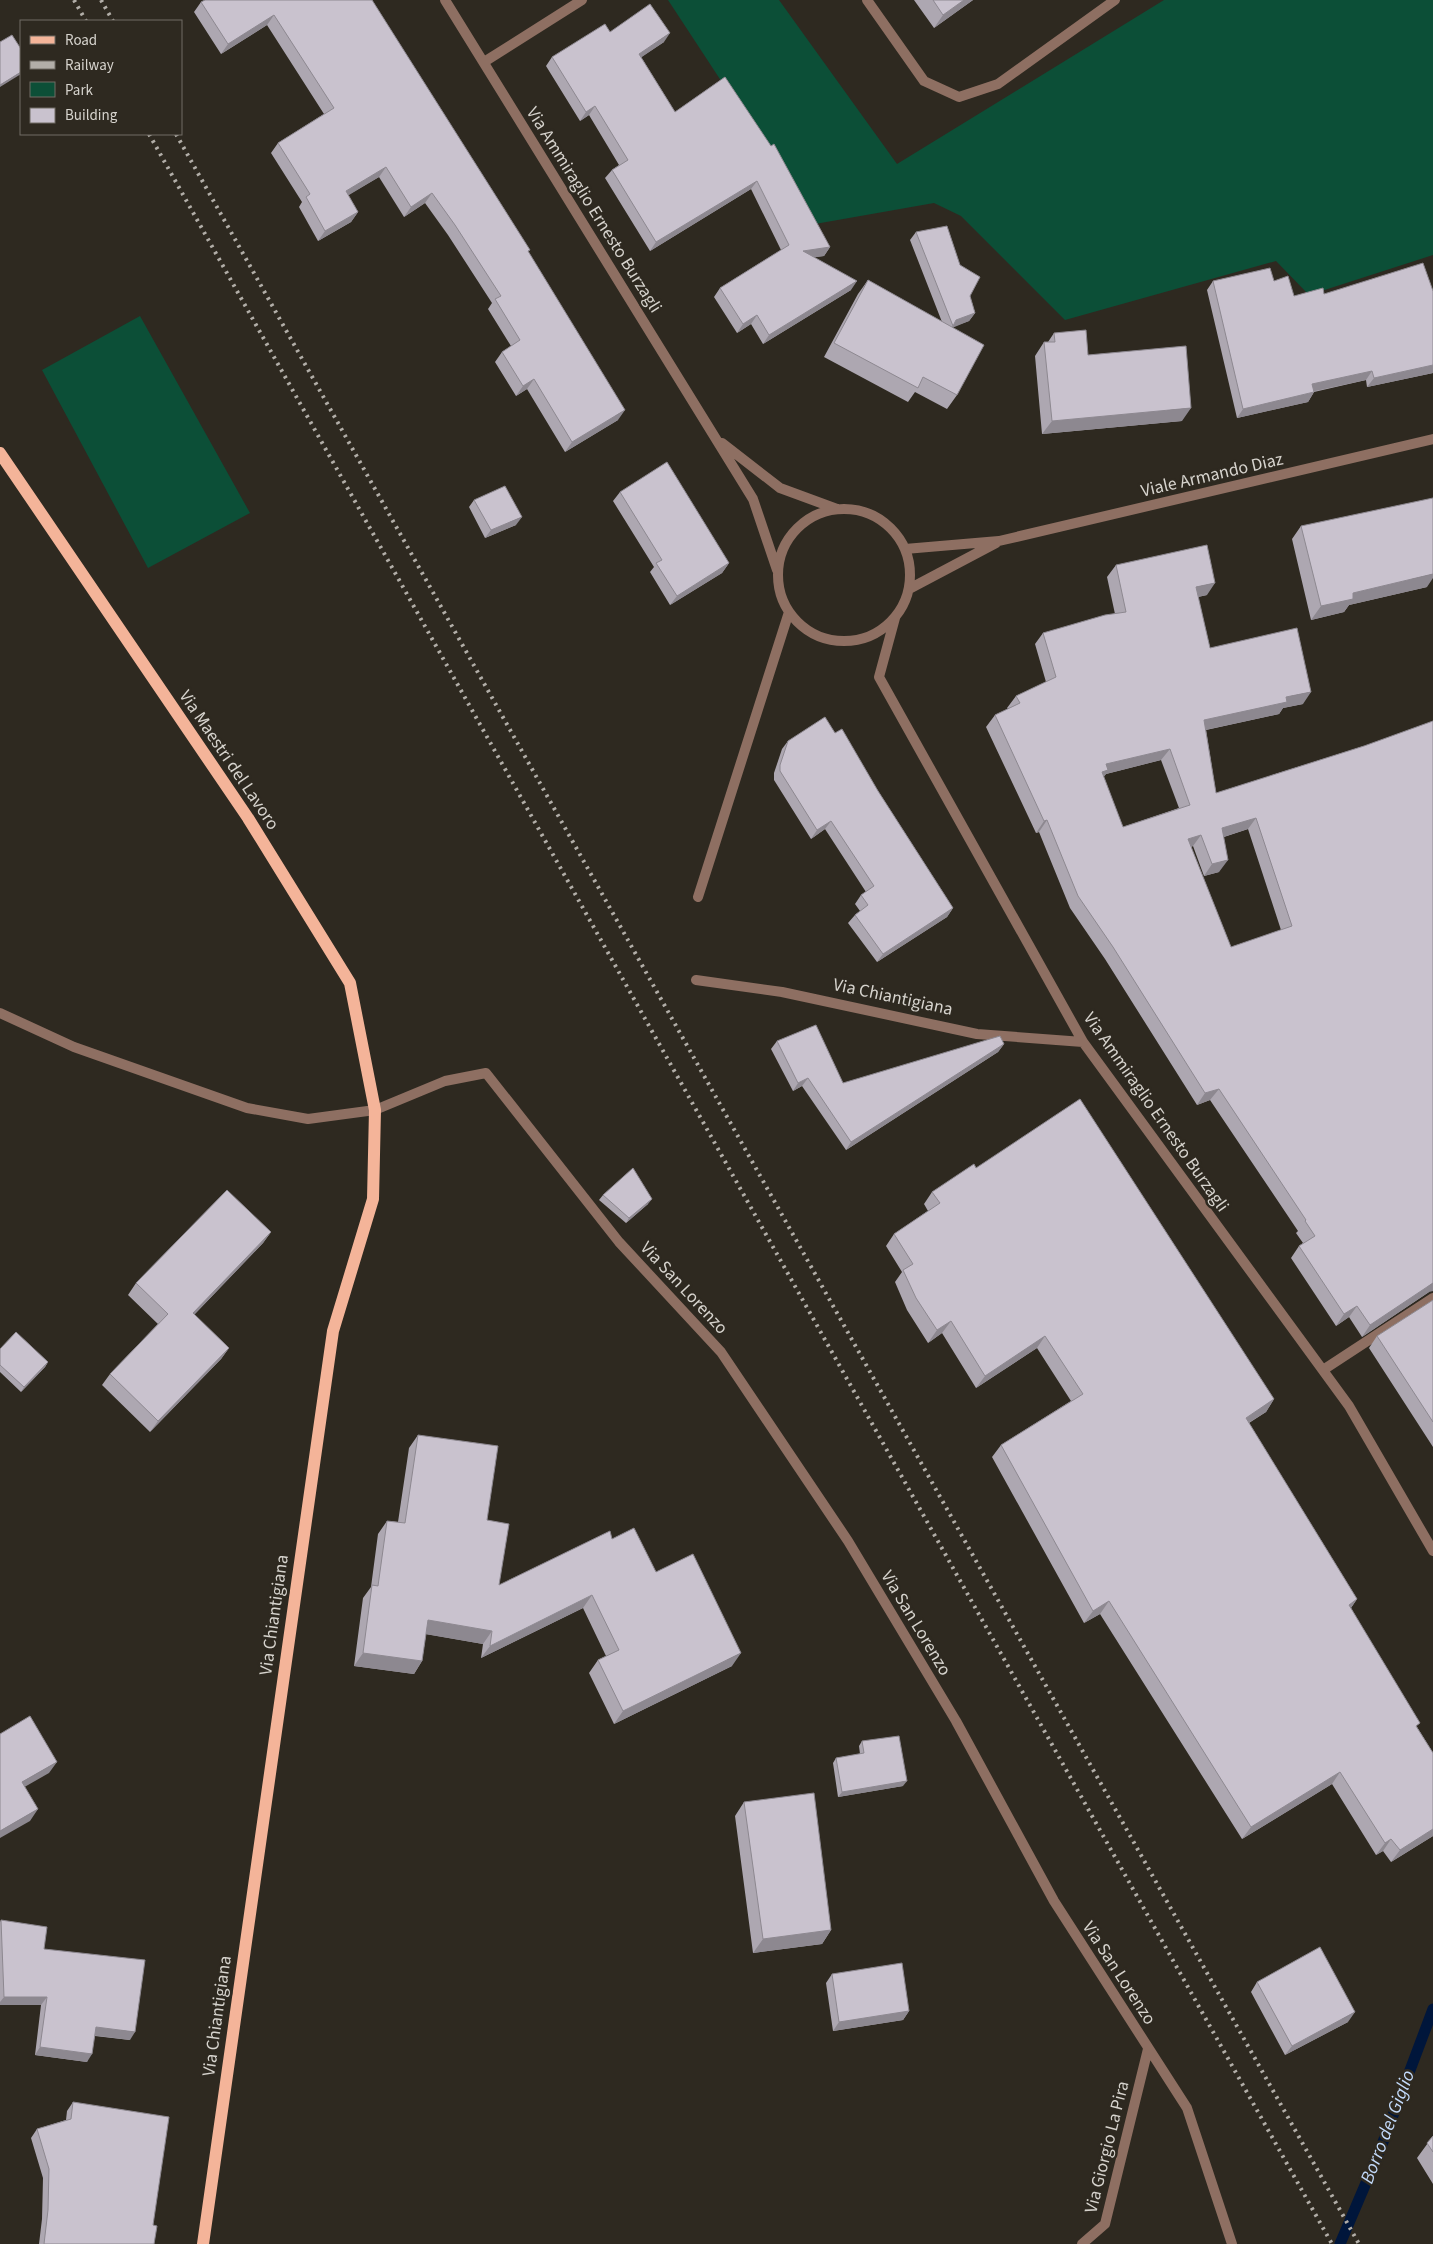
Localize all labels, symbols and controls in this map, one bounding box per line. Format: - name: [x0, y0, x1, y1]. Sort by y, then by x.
- legend: [20, 20, 182, 135]
- text: Road: [65, 30, 97, 51]
- text: Railway: [65, 55, 114, 76]
- text: Park: [65, 80, 94, 101]
- street label: Via Ammiraglio Ernesto Burzagli: [520, 102, 668, 318]
- text: Building: [65, 105, 118, 126]
- street label: Viale Armando Diaz: [1138, 446, 1286, 504]
- street label: Via Maestri del Lavoro: [173, 685, 285, 835]
- street label: Via Chiantigiana: [831, 972, 955, 1022]
- street label: Via Ammiraglio Ernesto Burzagli: [1077, 1007, 1235, 1217]
- street label: Via San Lorenzo: [634, 1236, 734, 1340]
- street label: Via Chiantigiana: [253, 1553, 295, 1677]
- street label: Via San Lorenzo: [875, 1566, 957, 1680]
- street label: Via San Lorenzo: [1076, 1916, 1162, 2030]
- street label: Via Chiantigiana: [196, 1954, 238, 2078]
- water label: Borro del Giglio: [1354, 2066, 1422, 2188]
- street label: Via Giorgio La Pira: [1078, 2078, 1136, 2216]

